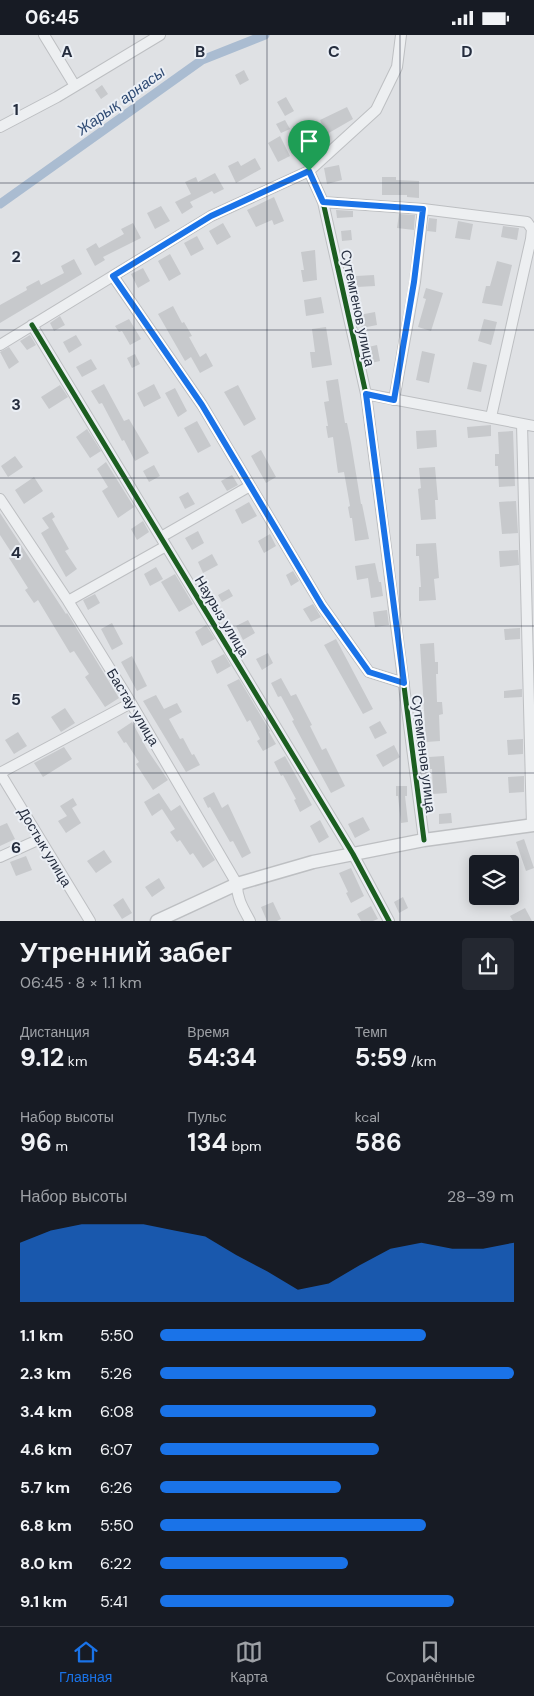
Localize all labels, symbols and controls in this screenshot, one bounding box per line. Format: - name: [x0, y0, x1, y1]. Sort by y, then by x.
- text: 06:45: [25, 5, 79, 30]
- text: A: [61, 41, 73, 62]
- text: B: [195, 41, 205, 62]
- text: C: [328, 41, 340, 62]
- text: D: [461, 41, 473, 62]
- water label: Жарық арнасы: [72, 62, 169, 140]
- text: 1: [13, 99, 19, 120]
- pin: [288, 120, 330, 171]
- icon: arrive: [295, 127, 323, 155]
- text: 2: [11, 246, 21, 267]
- street label: Сутемгенов улица: [337, 248, 379, 368]
- text: 3: [11, 394, 21, 415]
- text: 4: [11, 542, 21, 563]
- street label: Наурыз улица: [191, 572, 253, 660]
- street label: Бастау улица: [103, 665, 163, 749]
- text: 5: [11, 689, 21, 710]
- street label: Сутемгенов улица: [408, 694, 440, 814]
- street label: Достык улица: [14, 804, 76, 890]
- text: 6: [11, 837, 21, 858]
- map controls: [469, 855, 519, 905]
- button: layers: [469, 855, 519, 905]
- text: Утренний забег: [20, 934, 232, 971]
- button: share: [462, 938, 514, 990]
- text: 06:45 · 8 × 1.1 km: [20, 972, 142, 993]
- text: Дистанция: [20, 1023, 90, 1041]
- text: Время: [187, 1023, 229, 1041]
- text: Темп: [355, 1023, 387, 1041]
- text: 9.12: [20, 1041, 64, 1074]
- text: 54:34: [187, 1041, 257, 1074]
- text: 5:59: [355, 1041, 407, 1074]
- text: km: [64, 1052, 87, 1070]
- text: /km: [407, 1052, 436, 1070]
- text: Набор высоты: [20, 1108, 114, 1126]
- text: Пульс: [187, 1108, 227, 1126]
- text: kcal: [355, 1108, 380, 1126]
- text: 96: [20, 1126, 52, 1159]
- text: 134: [187, 1126, 228, 1159]
- text: 586: [355, 1126, 402, 1159]
- text: m: [52, 1137, 68, 1155]
- text: bpm: [228, 1137, 262, 1155]
- text: Набор высоты: [20, 1186, 127, 1207]
- text: 28–39 m: [447, 1186, 514, 1207]
- text: 1.1 km: [20, 1325, 63, 1346]
- text: 5:50: [100, 1325, 134, 1346]
- text: 2.3 km: [20, 1363, 71, 1384]
- text: 5:26: [100, 1363, 132, 1384]
- text: 3.4 km: [20, 1401, 72, 1422]
- text: 6:08: [100, 1401, 134, 1422]
- text: 4.6 km: [20, 1439, 72, 1460]
- text: 6:07: [100, 1439, 133, 1460]
- text: 5.7 km: [20, 1477, 70, 1498]
- text: 6:26: [100, 1477, 133, 1498]
- text: 6.8 km: [20, 1515, 72, 1536]
- text: 5:50: [100, 1515, 134, 1536]
- text: 8.0 km: [20, 1553, 73, 1574]
- text: 6:22: [100, 1553, 132, 1574]
- text: 9.1 km: [20, 1591, 67, 1612]
- text: 5:41: [100, 1591, 128, 1612]
- tab: Главная: [59, 1638, 112, 1686]
- tab: Карта: [230, 1638, 268, 1686]
- tab: Сохранённые: [386, 1638, 475, 1686]

